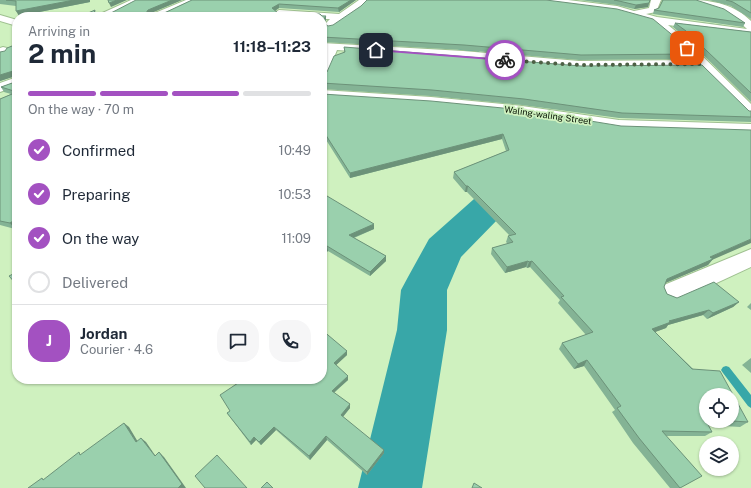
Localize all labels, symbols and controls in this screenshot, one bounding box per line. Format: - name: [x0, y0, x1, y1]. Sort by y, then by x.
- text: Arriving in: [28, 24, 90, 39]
- pin: [670, 31, 704, 65]
- pin: [359, 33, 393, 67]
- icon: bag: [676, 37, 698, 59]
- text: 2 min: [28, 38, 96, 69]
- text: 11:18–11:23: [233, 38, 311, 55]
- icon: home: [365, 39, 387, 61]
- courier: [485, 40, 525, 80]
- icon: bike: [494, 49, 516, 71]
- text: On the way · 70 m: [28, 102, 134, 117]
- street label: Waling-waling Street: [504, 103, 593, 127]
- icon: check: [28, 139, 50, 161]
- text: Confirmed: [62, 142, 135, 159]
- text: 10:49: [279, 143, 311, 158]
- icon: check: [28, 183, 50, 205]
- text: Preparing: [62, 186, 131, 203]
- text: 10:53: [278, 187, 311, 202]
- icon: check: [28, 227, 50, 249]
- text: On the way: [62, 230, 139, 247]
- text: 11:09: [281, 231, 311, 246]
- text: Delivered: [62, 274, 128, 291]
- button: chat: [217, 320, 259, 362]
- button: phone: [269, 320, 311, 362]
- text: Jordan: [80, 325, 127, 342]
- text: J: [46, 332, 52, 349]
- text: Courier · 4.6: [80, 342, 153, 357]
- map controls: [699, 388, 739, 476]
- button: locate: [699, 388, 739, 428]
- button: layers: [699, 436, 739, 476]

